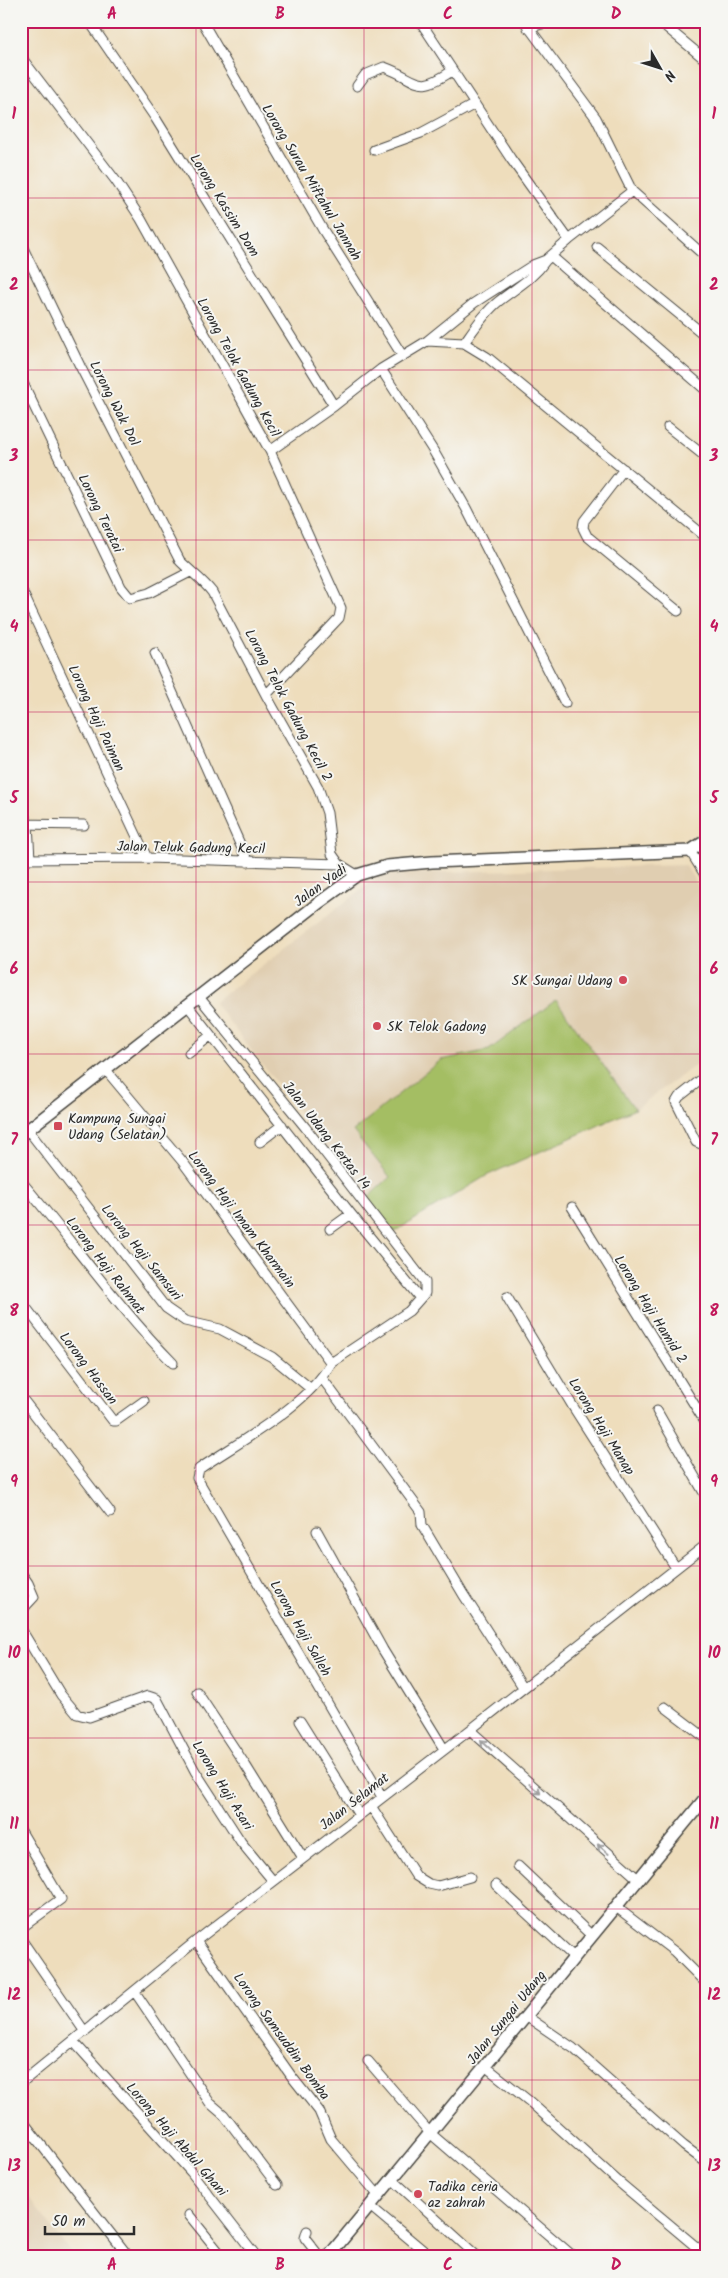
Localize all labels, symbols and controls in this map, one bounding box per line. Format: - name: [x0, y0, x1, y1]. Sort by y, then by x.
- text: A: [107, 2, 117, 27]
- text: B: [275, 2, 285, 27]
- text: C: [443, 2, 453, 27]
- text: D: [611, 2, 622, 27]
- north arrow: [636, 42, 686, 92]
- text: N: [658, 65, 681, 86]
- street label: Lorong Surau Miftahul Jannah: [256, 100, 367, 265]
- text: 1: [12, 102, 17, 127]
- text: 1: [712, 102, 717, 127]
- street label: Lorong Kassim Dom: [184, 150, 265, 261]
- text: 2: [9, 273, 19, 298]
- text: 2: [709, 273, 719, 298]
- street label: Lorong Telok Gadung Kecil: [191, 294, 286, 442]
- street label: Lorong Wak Dol: [83, 357, 145, 450]
- text: 3: [9, 444, 19, 469]
- text: 3: [709, 444, 719, 469]
- street label: Lorong Teratai: [72, 470, 129, 557]
- text: 4: [10, 615, 19, 640]
- text: 4: [710, 615, 719, 640]
- street label: Lorong Telok Gadung Kecil 2: [238, 625, 338, 786]
- street label: Lorong Haji Paiman: [62, 661, 131, 776]
- text: 5: [9, 786, 20, 811]
- text: 5: [709, 786, 720, 811]
- street label: Jalan Teluk Gadung Kecil: [117, 836, 266, 860]
- street label: Jalan Yadi: [289, 859, 352, 913]
- text: 6: [10, 957, 19, 982]
- text: 6: [710, 957, 719, 982]
- place label: SK Sungai Udang: [512, 970, 613, 992]
- marker: SK Sungai Udang: [617, 974, 629, 986]
- place label: SK Telok Gadong: [387, 1016, 487, 1038]
- marker: SK Telok Gadong: [371, 1020, 383, 1032]
- street label: Jalan Udang Kertas 14: [277, 1077, 376, 1195]
- place label: Kampung Sungai Udang (Selatan): [68, 1108, 167, 1146]
- marker: Kampung Sungai Udang (Selatan): [52, 1120, 64, 1132]
- text: 7: [10, 1128, 18, 1153]
- text: 7: [710, 1128, 718, 1153]
- street label: Lorong Haji Imam Kharmain: [182, 1146, 300, 1293]
- street label: Lorong Haji Samsuri: [95, 1199, 188, 1306]
- street label: Lorong Haji Rahmat: [60, 1212, 151, 1320]
- street label: Lorong Haji Hamid 2: [608, 1251, 692, 1368]
- text: 8: [9, 1299, 19, 1324]
- text: 8: [709, 1299, 719, 1324]
- street label: Lorong Hassan: [53, 1327, 123, 1410]
- street label: Lorong Haji Manap: [562, 1373, 640, 1480]
- text: 9: [10, 1470, 18, 1495]
- text: 9: [710, 1470, 718, 1495]
- street label: Lorong Haji Salleh: [264, 1576, 337, 1681]
- text: 10: [7, 1641, 21, 1666]
- text: 10: [707, 1641, 721, 1666]
- street label: Lorong Haji Asari: [186, 1736, 259, 1835]
- one-way arrow: [479, 1739, 492, 1751]
- street label: Jalan Selamat: [315, 1767, 395, 1836]
- one-way arrow: [529, 1783, 542, 1795]
- text: 11: [9, 1812, 19, 1837]
- text: 11: [709, 1812, 719, 1837]
- one-way arrow: [597, 1843, 610, 1855]
- street label: Jalan Sungai Udang: [462, 1966, 552, 2070]
- street label: Lorong Samsuddin Bomba: [227, 1968, 335, 2105]
- text: 12: [7, 1983, 21, 2008]
- text: 12: [707, 1983, 721, 2008]
- street label: Lorong Haji Abdul Ghani: [120, 2078, 233, 2202]
- text: 13: [7, 2154, 21, 2179]
- text: 13: [707, 2154, 721, 2179]
- place label: Tadika ceria az zahrah: [428, 2176, 498, 2214]
- marker: Tadika ceria az zahrah: [412, 2188, 424, 2200]
- scale bar: [45, 2203, 134, 2235]
- text: 50 m: [52, 2210, 86, 2234]
- text: A: [107, 2253, 117, 2278]
- text: B: [275, 2253, 285, 2278]
- text: C: [443, 2253, 453, 2278]
- text: D: [611, 2253, 622, 2278]

